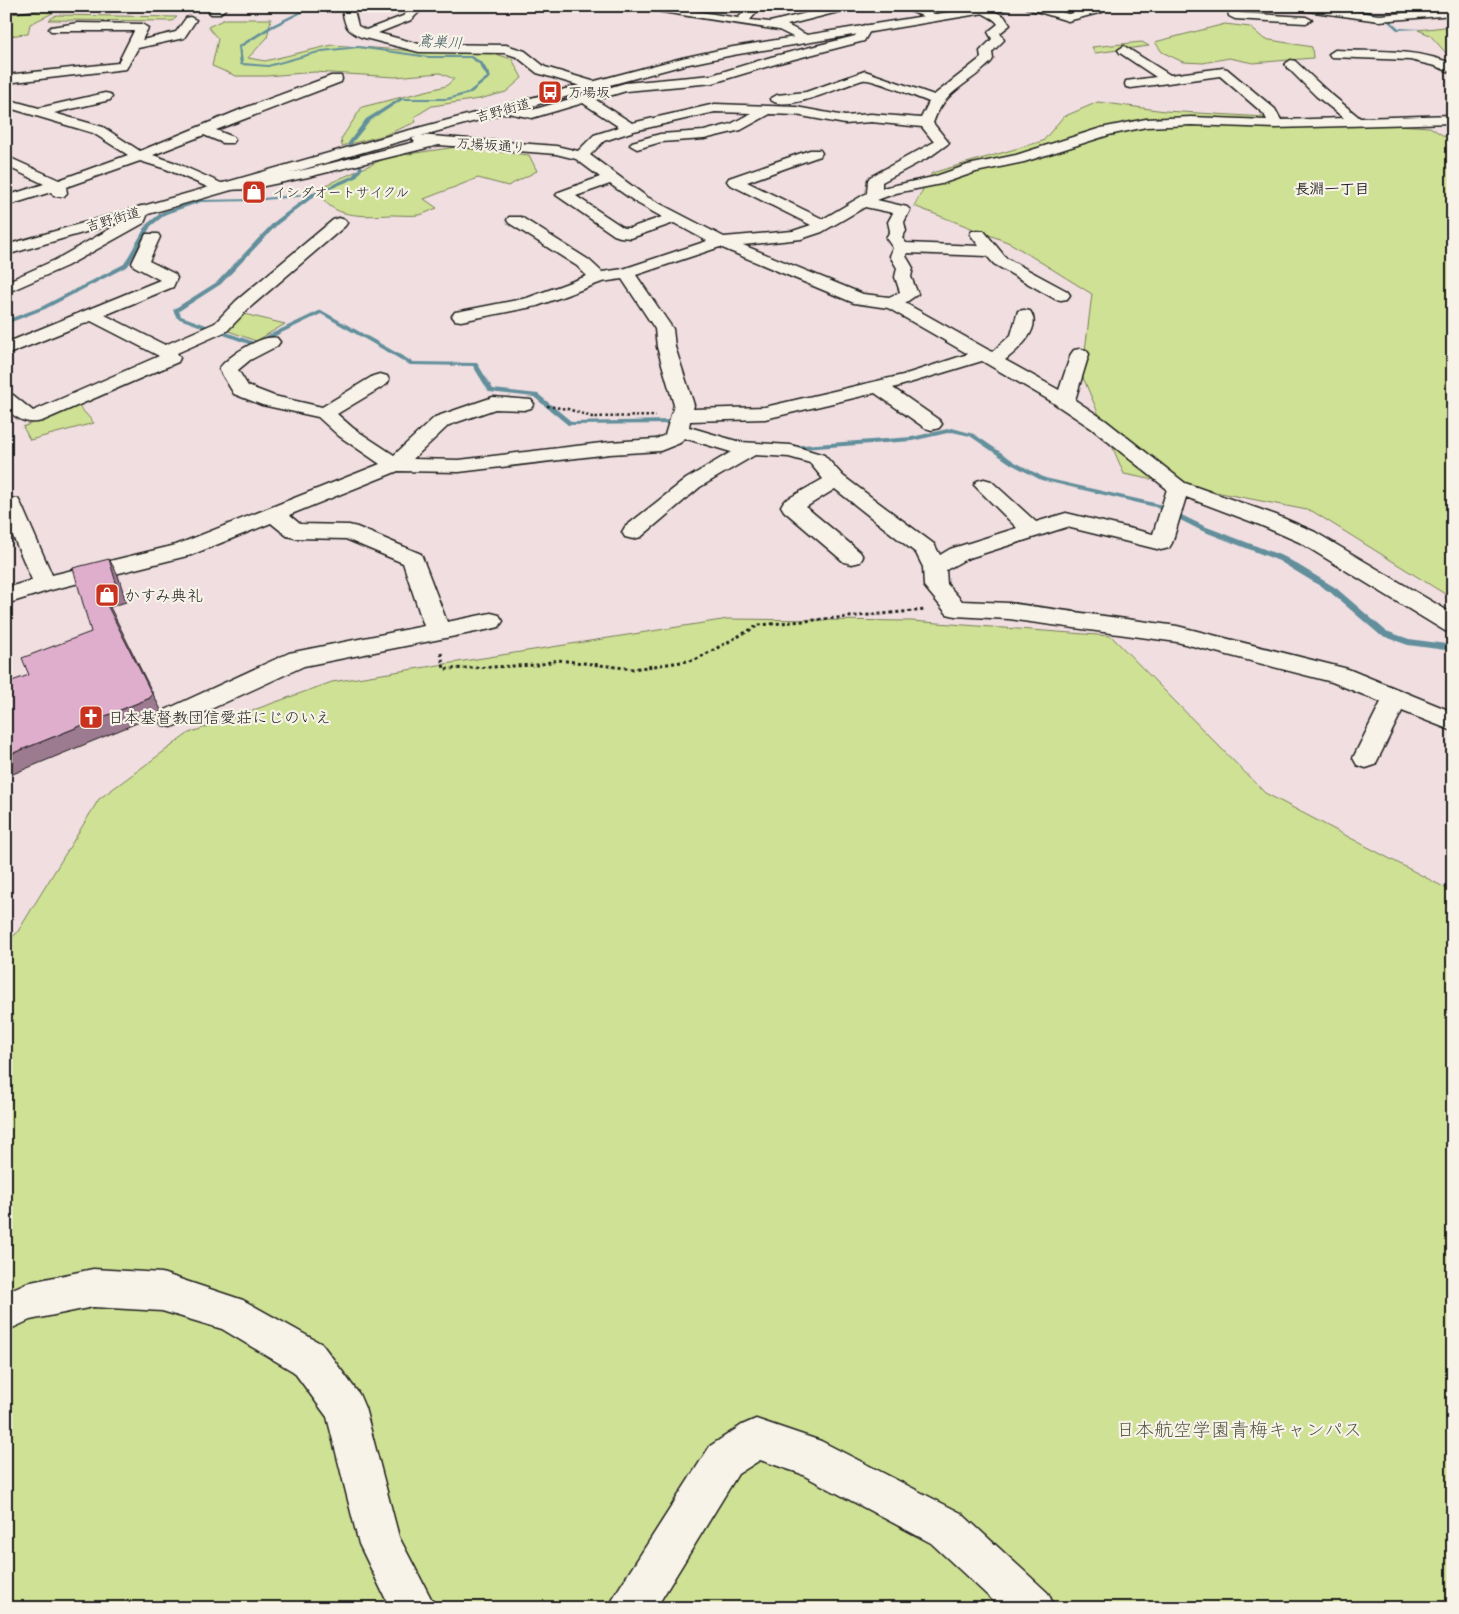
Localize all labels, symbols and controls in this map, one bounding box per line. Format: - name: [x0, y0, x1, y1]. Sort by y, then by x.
- water label: 鳶巣川: [417, 32, 463, 56]
- bus stop icon: 万場坂: [537, 79, 563, 105]
- place label: 万場坂: [568, 84, 610, 104]
- street label: 吉野街道: [474, 95, 533, 129]
- street label: 万場坂通り: [455, 135, 526, 159]
- shop icon: イシダオートサイクル: [241, 179, 267, 205]
- district label: 長淵一丁目: [1294, 180, 1370, 202]
- place label: イシダオートサイクル: [272, 184, 409, 204]
- street label: 吉野街道: [84, 204, 143, 238]
- shop icon: かすみ典礼: [94, 582, 120, 608]
- place label: かすみ典礼: [124, 586, 203, 609]
- church icon: 日本基督教団信愛荘にじのいえ: [78, 704, 104, 730]
- place label: 日本基督教団信愛荘にじのいえ: [108, 708, 331, 731]
- park label: 日本航空学園青梅キャンパス: [1116, 1419, 1362, 1446]

